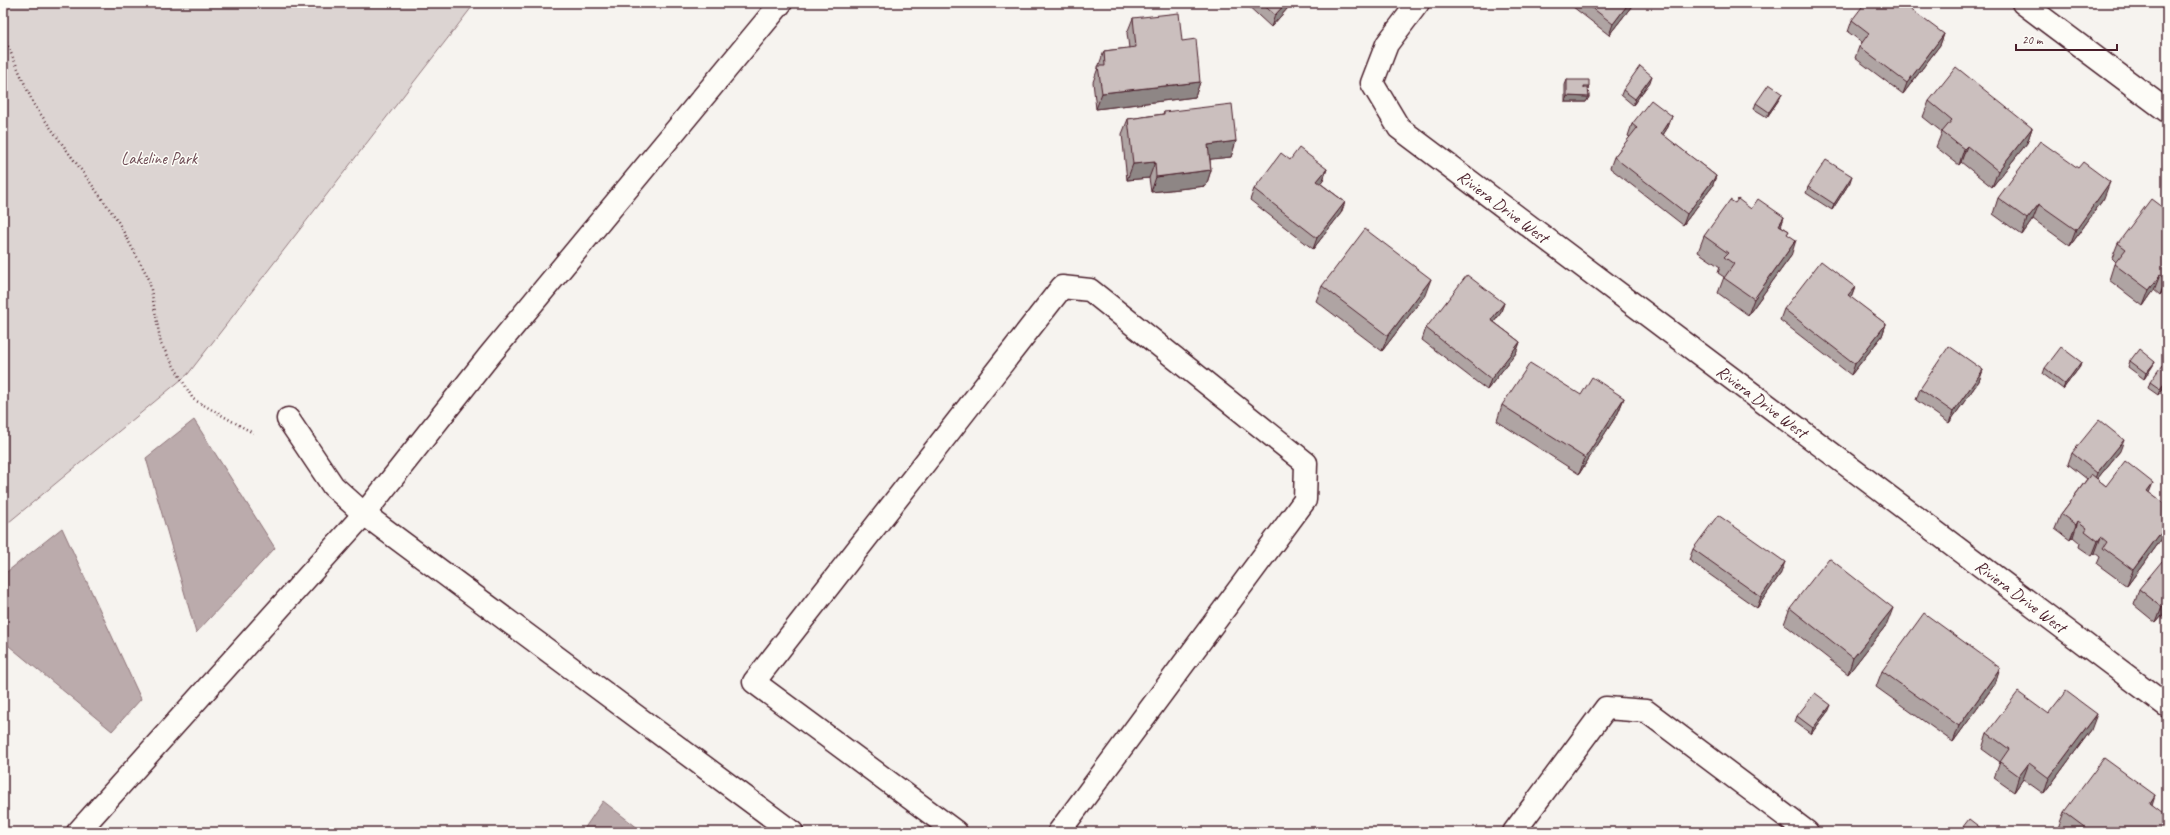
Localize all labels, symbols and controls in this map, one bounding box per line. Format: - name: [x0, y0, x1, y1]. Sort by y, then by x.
- scale bar: [2016, 26, 2117, 52]
- text: 20 m: [2022, 32, 2044, 48]
- park label: Lakeline Park: [121, 148, 199, 169]
- street label: Riviera Drive West: [1453, 166, 1554, 249]
- street label: Riviera Drive West: [1712, 361, 1813, 444]
- street label: Riviera Drive West: [1971, 556, 2072, 639]

